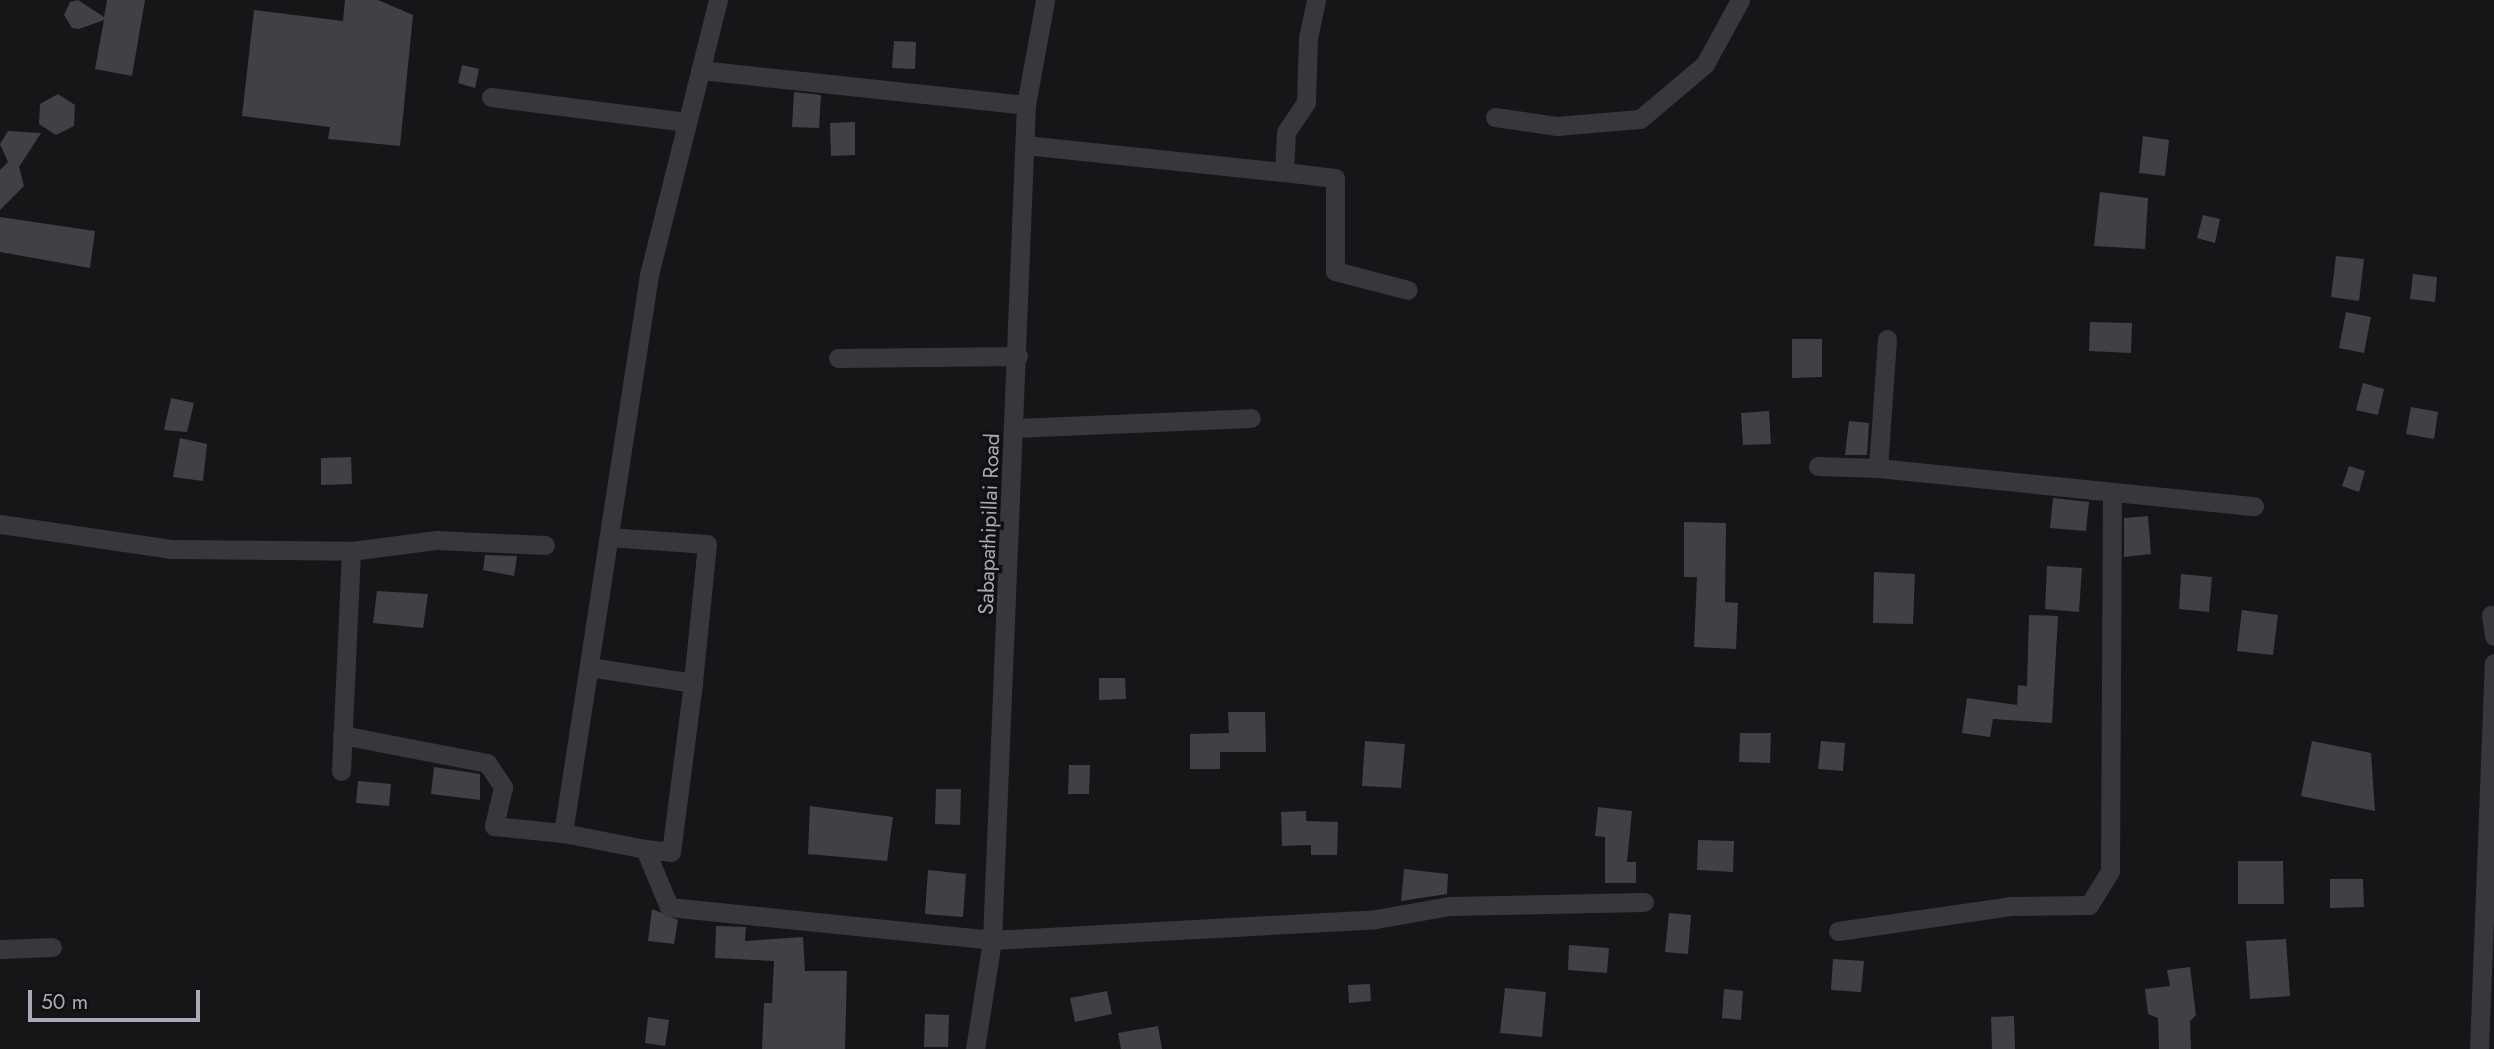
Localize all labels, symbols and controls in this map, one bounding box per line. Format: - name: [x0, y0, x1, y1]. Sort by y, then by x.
- street label: Sabapathipillai Road: [973, 433, 1005, 615]
- scale bar: [32, 976, 203, 1020]
- text: 50 m: [41, 987, 88, 1017]

